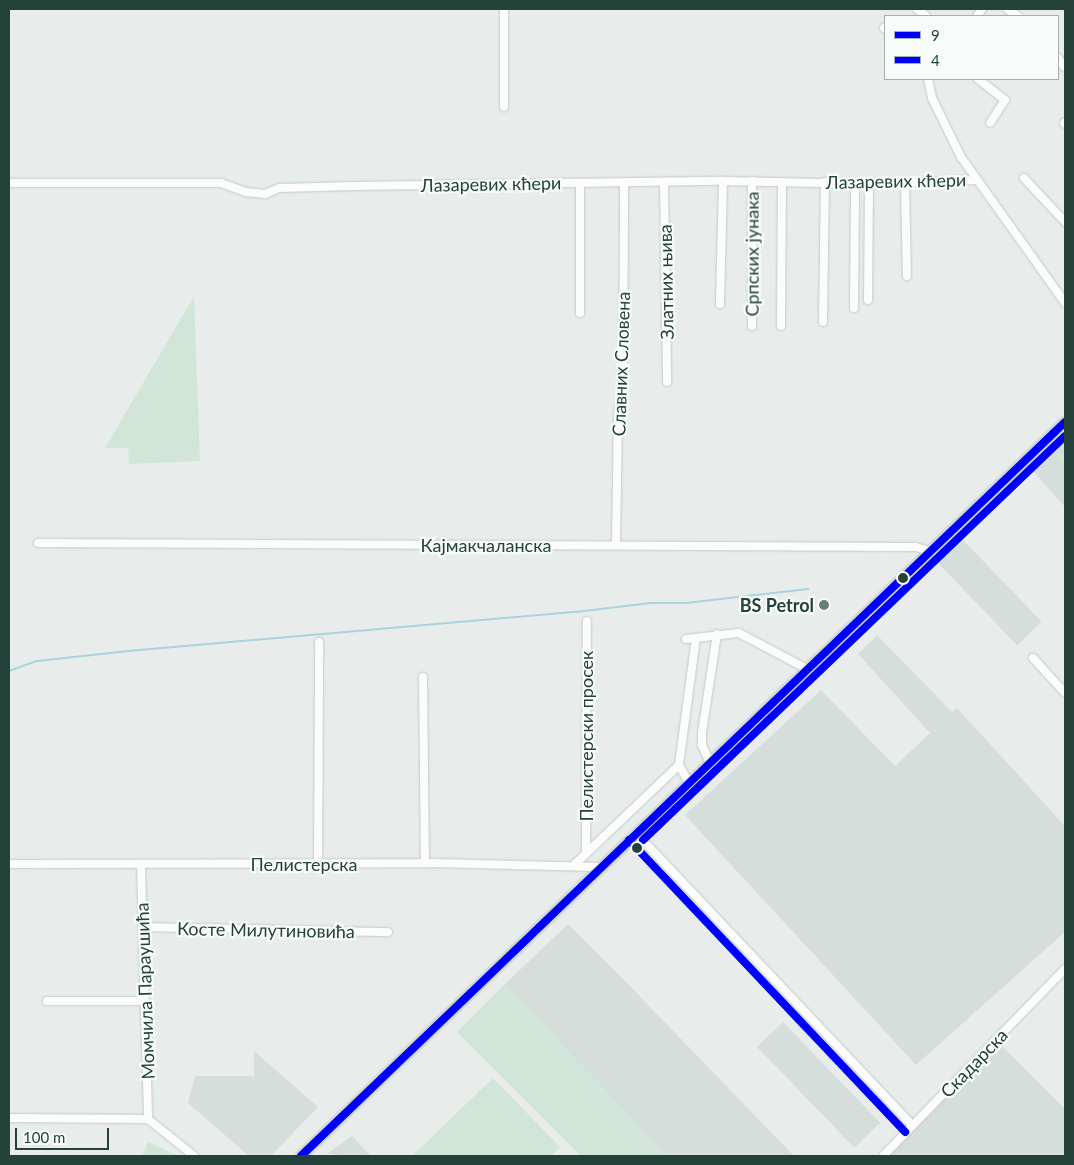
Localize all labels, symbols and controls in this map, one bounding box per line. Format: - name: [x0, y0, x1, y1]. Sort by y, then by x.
- legend: [884, 15, 1059, 80]
- text: 9: [931, 26, 940, 44]
- text: 4: [931, 51, 940, 69]
- street label: Лазаревих кћери: [826, 169, 966, 193]
- street label: Лазаревих кћери: [421, 172, 561, 196]
- street label: Српских јунака: [741, 192, 763, 316]
- street label: Златних њива: [654, 224, 678, 340]
- street label: Славних Словена: [608, 291, 634, 437]
- street label: Кајмакчаланска: [421, 534, 551, 556]
- unlabelled marker: [898, 573, 908, 583]
- place label: BS Petrol: [740, 594, 814, 616]
- marker: BS Petrol: [818, 599, 830, 611]
- street label: Пелистерски просек: [575, 651, 597, 821]
- unlabelled marker: [632, 843, 642, 853]
- street label: Пелистерска: [250, 853, 358, 875]
- street label: Момчила Параушића: [131, 902, 159, 1080]
- street label: Косте Милутиновића: [177, 918, 355, 942]
- street label: Скадарска: [936, 1024, 1012, 1102]
- scale bar: [18, 1118, 111, 1150]
- text: 100 m: [23, 1128, 65, 1146]

